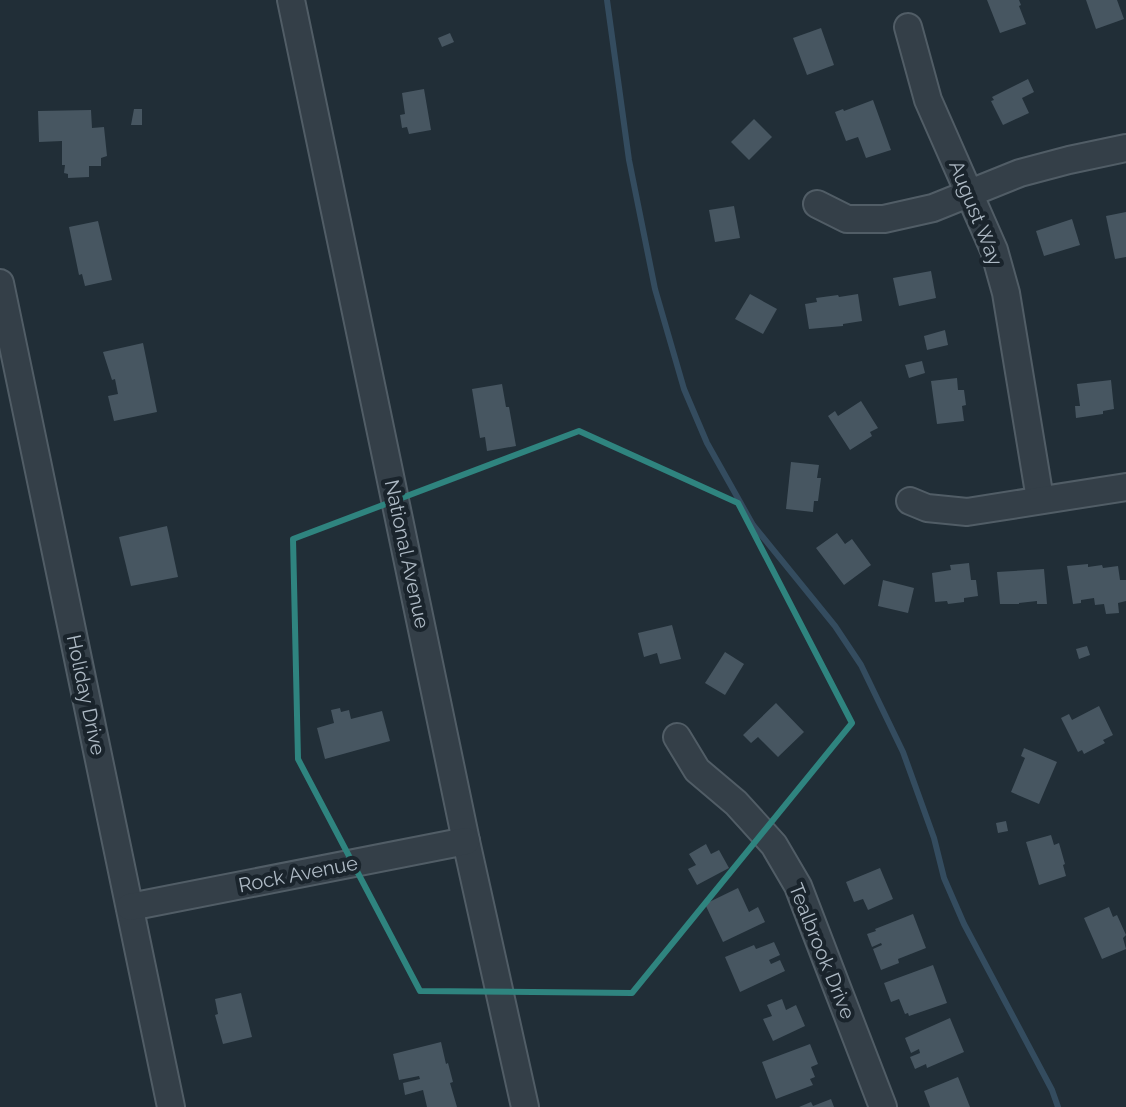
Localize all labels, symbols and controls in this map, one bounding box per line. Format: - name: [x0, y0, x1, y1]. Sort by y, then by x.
- street label: August Way: [944, 157, 1008, 269]
- street label: National Avenue: [380, 478, 435, 631]
- street label: Holiday Drive: [62, 633, 111, 758]
- street label: Rock Avenue: [236, 851, 360, 897]
- street label: Tealbrook Drive: [784, 880, 860, 1023]

